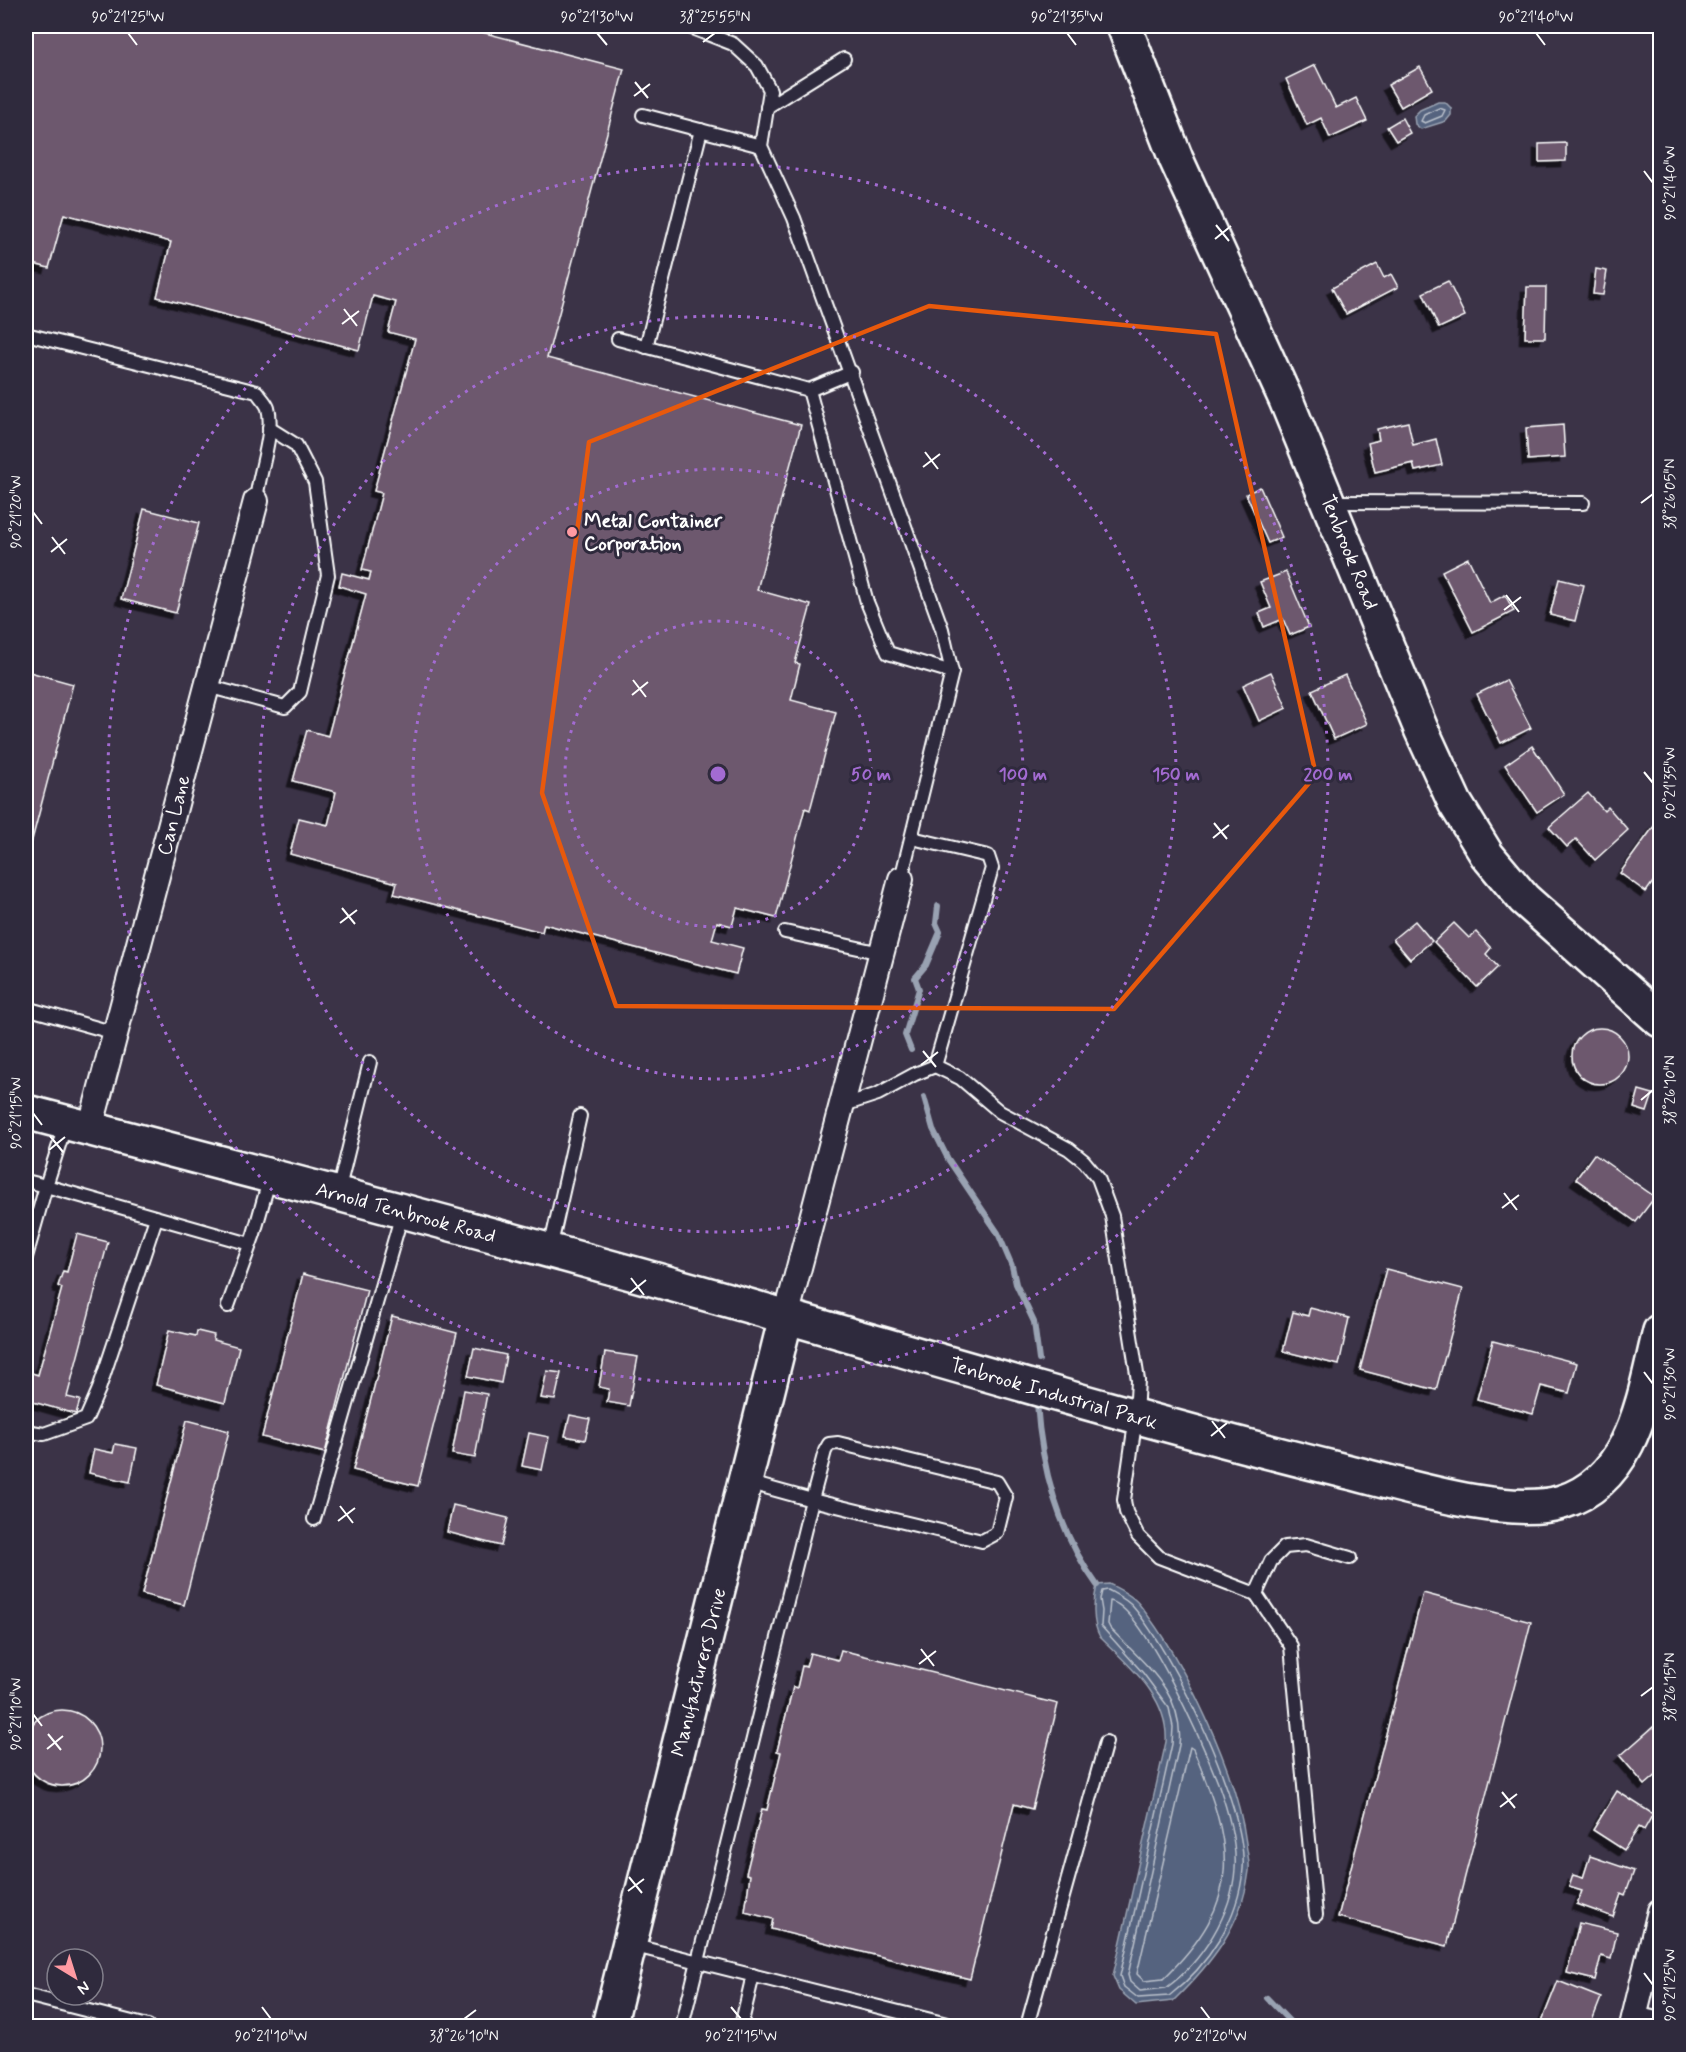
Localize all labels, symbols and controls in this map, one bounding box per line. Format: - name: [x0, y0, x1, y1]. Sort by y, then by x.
- text: 90°21'25"W: [92, 8, 164, 28]
- text: 90°21'30"W: [561, 8, 633, 28]
- text: 38°25'55"N: [679, 8, 751, 28]
- text: 90°21'35"W: [1031, 8, 1103, 28]
- text: 90°21'40"W: [1499, 8, 1573, 28]
- text: 90°21'40"W: [1661, 146, 1681, 220]
- text: 38°26'05"N: [1661, 459, 1681, 529]
- text: 90°21'20"W: [7, 476, 27, 549]
- street label: Tenbrook Road: [1313, 491, 1384, 614]
- place label: Metal Container Corporation: [584, 508, 723, 558]
- marker: Metal Container Corporation: [565, 525, 579, 539]
- text: 90°21'35"W: [1661, 747, 1681, 819]
- text: 50 m: [851, 763, 891, 787]
- text: 100 m: [999, 763, 1047, 787]
- text: 150 m: [1152, 763, 1200, 787]
- text: 200 m: [1303, 763, 1353, 787]
- centre of rings: [708, 764, 728, 784]
- street label: Can Lane: [151, 772, 198, 859]
- text: 38°26'10"N: [1661, 1055, 1681, 1125]
- text: 90°21'15"W: [7, 1077, 27, 1149]
- street label: Arnold Tenbrook Road: [313, 1176, 499, 1250]
- text: 90°21'30"W: [1661, 1348, 1681, 1420]
- street label: Tenbrook Industrial Park: [946, 1352, 1161, 1437]
- street label: Manufacturers Drive: [665, 1585, 733, 1760]
- text: 38°26'15"N: [1661, 1652, 1681, 1722]
- text: 90°21'10"W: [7, 1678, 27, 1750]
- north arrow: [45, 1947, 105, 2007]
- text: 90°21'25"W: [1661, 1949, 1681, 2021]
- text: N: [73, 1976, 94, 1999]
- text: 90°21'10"W: [235, 2027, 307, 2047]
- text: 38°26'10"N: [429, 2027, 499, 2047]
- text: 90°21'15"W: [705, 2027, 777, 2047]
- text: 90°21'20"W: [1174, 2027, 1247, 2047]

